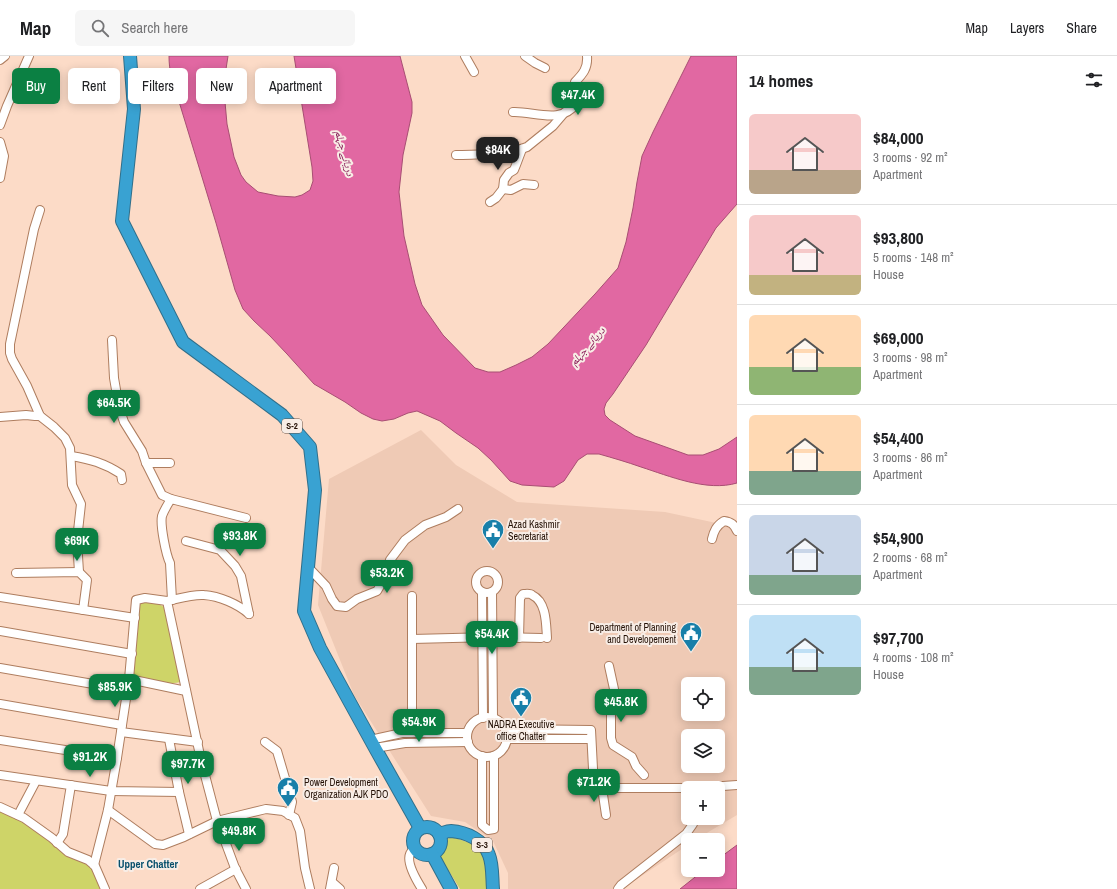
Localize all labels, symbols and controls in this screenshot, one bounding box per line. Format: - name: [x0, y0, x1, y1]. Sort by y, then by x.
- search box: [75, 10, 355, 46]
- text: Map: [20, 15, 51, 41]
- icon: search: [89, 17, 111, 39]
- text: Search here: [121, 17, 188, 38]
- text: Map: [966, 19, 988, 37]
- text: Layers: [1010, 19, 1044, 37]
- text: Share: [1066, 19, 1097, 37]
- chip: Buy: [12, 68, 60, 104]
- chip: Rent: [68, 68, 120, 104]
- chip: Filters: [128, 68, 188, 104]
- chip: New: [196, 68, 247, 104]
- chip: Apartment: [255, 68, 336, 104]
- text: 14 homes: [749, 69, 813, 92]
- icon: filters: [1083, 69, 1105, 91]
- pin: $47.4K: [545, 82, 611, 116]
- text: $47.4K: [561, 86, 595, 103]
- text: $84,000: [873, 126, 923, 149]
- water label: دریائے جہلم: [331, 129, 358, 178]
- icon: home: [781, 130, 829, 178]
- pin: $84K: [474, 137, 522, 171]
- text: $84K: [485, 141, 511, 158]
- text: 3 rooms · 92 m²: [873, 149, 948, 166]
- text: Apartment: [873, 166, 922, 183]
- text: $93,800: [873, 226, 923, 249]
- icon: home: [781, 231, 829, 279]
- text: 5 rooms · 148 m²: [873, 249, 954, 266]
- text: House: [873, 266, 904, 283]
- water label: دریائے جہلم: [566, 323, 609, 369]
- text: $69,000: [873, 326, 923, 349]
- icon: home: [781, 331, 829, 379]
- text: 3 rooms · 98 m²: [873, 349, 948, 366]
- text: Apartment: [873, 366, 922, 383]
- pin: $64.5K: [81, 390, 147, 424]
- text: $64.5K: [97, 394, 131, 411]
- road number: S-2: [282, 419, 302, 433]
- text: $54,400: [873, 426, 923, 449]
- icon: home: [781, 431, 829, 479]
- text: 3 rooms · 86 m²: [873, 449, 948, 466]
- text: Apartment: [873, 466, 922, 483]
- public building icon: Azad Kashmir Secretariat: [480, 517, 506, 550]
- place label: Azad Kashmir Secretariat: [507, 518, 560, 543]
- pin: $93.8K: [207, 523, 273, 557]
- text: $54,900: [873, 526, 923, 549]
- text: $93.8K: [223, 527, 257, 544]
- pin: $69K: [53, 528, 101, 562]
- icon: home: [781, 531, 829, 579]
- text: $69K: [64, 532, 90, 549]
- text: 2 rooms · 68 m²: [873, 549, 948, 566]
- pin: $53.2K: [354, 560, 420, 594]
- text: $53.2K: [370, 564, 404, 581]
- text: Apartment: [873, 566, 922, 583]
- public building icon: Department of Planning and Developement: [678, 620, 704, 653]
- pin: $54.4K: [459, 621, 525, 655]
- place label: Department of Planning and Developement: [589, 621, 677, 646]
- text: $54.4K: [475, 625, 509, 642]
- text: $97,700: [873, 626, 923, 649]
- icon: home: [781, 631, 829, 679]
- text: 4 rooms · 108 m²: [873, 649, 954, 666]
- text: House: [873, 666, 904, 683]
- pin: $85.9K: [82, 674, 148, 708]
- map controls: [681, 677, 725, 877]
- button: locate: [681, 677, 725, 721]
- text: $85.9K: [98, 678, 132, 695]
- public building icon: NADRA Executive office Chatter: [508, 685, 534, 718]
- pin: $45.8K: [588, 689, 654, 723]
- text: $45.8K: [604, 693, 638, 710]
- pin: $54.9K: [386, 709, 452, 743]
- text: $54.9K: [402, 713, 436, 730]
- place label: NADRA Executive office Chatter: [488, 718, 555, 743]
- button: layers: [681, 729, 725, 773]
- pin: $91.2K: [57, 744, 123, 778]
- text: $91.2K: [73, 748, 107, 765]
- pin: $97.7K: [155, 751, 221, 785]
- text: $97.7K: [171, 755, 205, 772]
- pin: $71.2K: [561, 769, 627, 803]
- text: $71.2K: [577, 773, 611, 790]
- public building icon: Power Development Organization AJK PDO: [275, 775, 301, 808]
- place label: Power Development Organization AJK PDO: [304, 776, 388, 801]
- button: +: [681, 781, 725, 825]
- pin: $49.8K: [206, 818, 272, 852]
- text: $49.8K: [222, 822, 256, 839]
- button: −: [681, 833, 725, 877]
- road number: S-3: [472, 838, 492, 852]
- district label: Upper Chatter: [118, 857, 179, 871]

